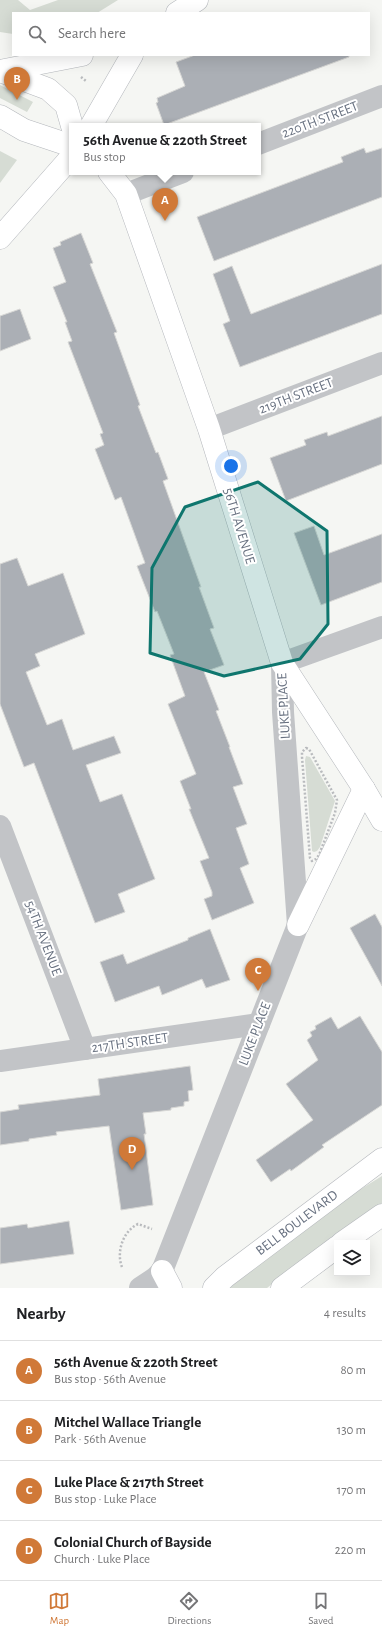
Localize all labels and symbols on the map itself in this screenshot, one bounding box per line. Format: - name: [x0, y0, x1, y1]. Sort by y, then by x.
- pin: B: [4, 67, 30, 100]
- street label: 220TH STREET: [280, 99, 360, 141]
- pin: A: [152, 188, 178, 221]
- street label: 219TH STREET: [257, 375, 335, 416]
- your location: [221, 456, 241, 476]
- street label: 56TH AVENUE: [221, 486, 257, 566]
- street label: LUKE PLACE: [275, 672, 293, 740]
- street label: 54TH AVENUE: [22, 899, 64, 978]
- pin: C: [245, 958, 271, 991]
- street label: LUKE PLACE: [237, 1000, 274, 1067]
- street label: 217TH STREET: [91, 1031, 169, 1055]
- pin: D: [119, 1137, 145, 1170]
- street label: BELL BOULEVARD: [253, 1188, 341, 1258]

